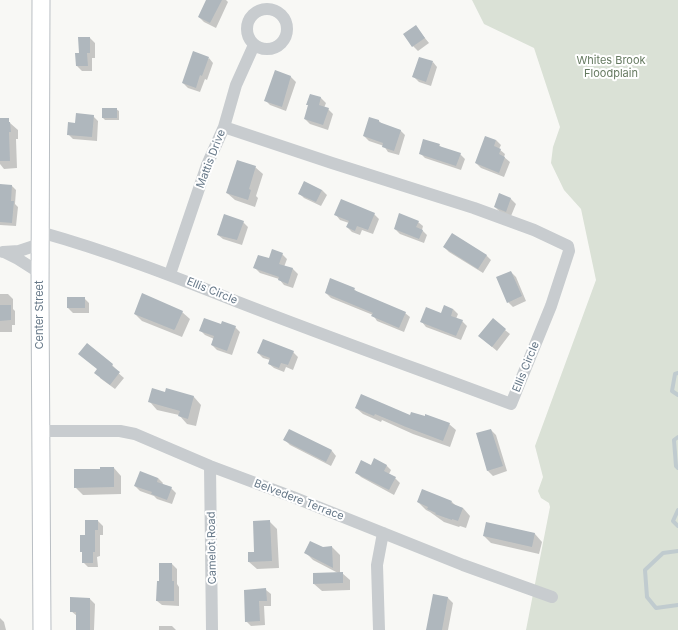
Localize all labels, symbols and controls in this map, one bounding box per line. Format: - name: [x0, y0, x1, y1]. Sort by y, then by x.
- park label: Whites Brook Floodplain: [576, 54, 646, 80]
- street label: Mattis Drive: [194, 128, 228, 190]
- street label: Ellis Circle: [185, 275, 239, 307]
- street label: Center Street: [33, 280, 47, 350]
- street label: Ellis Circle: [510, 340, 542, 394]
- street label: Belvedere Terrace: [252, 477, 346, 523]
- street label: Camelot Road: [205, 512, 219, 584]

